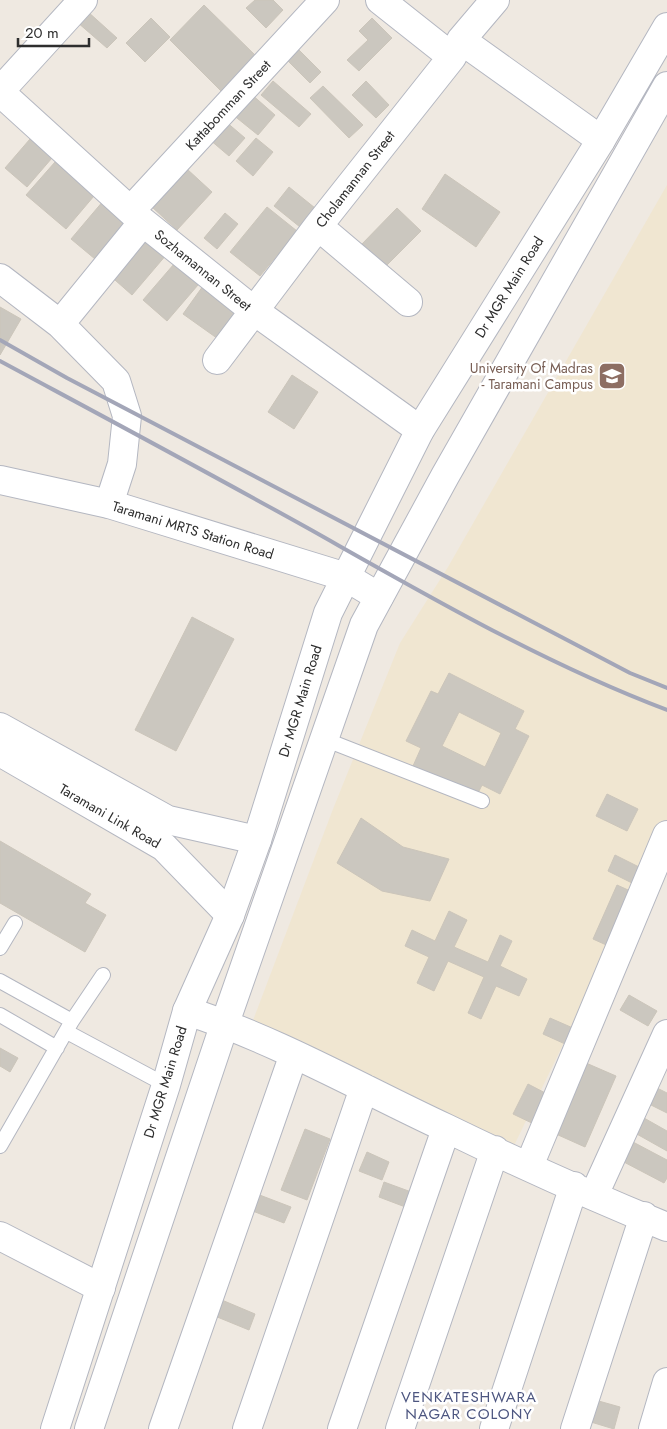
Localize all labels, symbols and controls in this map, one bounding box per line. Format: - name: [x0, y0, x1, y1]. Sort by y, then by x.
- scale bar: [18, 15, 89, 47]
- text: 20 m: [25, 22, 59, 44]
- street label: Kattabomman Street: [181, 55, 276, 155]
- street label: Cholamannan Street: [311, 126, 400, 232]
- street label: Sozhamannan Street: [150, 225, 256, 316]
- street label: Dr MGR Main Road: [470, 232, 548, 342]
- place label: University Of Madras - Taramani Campus: [470, 358, 593, 394]
- school or university icon: University Of Madras - Taramani Campus: [597, 361, 627, 391]
- street label: Taramani MRTS Station Road: [110, 496, 276, 564]
- street label: Dr MGR Main Road: [273, 643, 327, 759]
- street label: Taramani Link Road: [56, 779, 164, 853]
- street label: Dr MGR Main Road: [138, 1024, 192, 1140]
- district label: VENKATESHWARA NAGAR COLONY: [401, 1386, 537, 1425]

